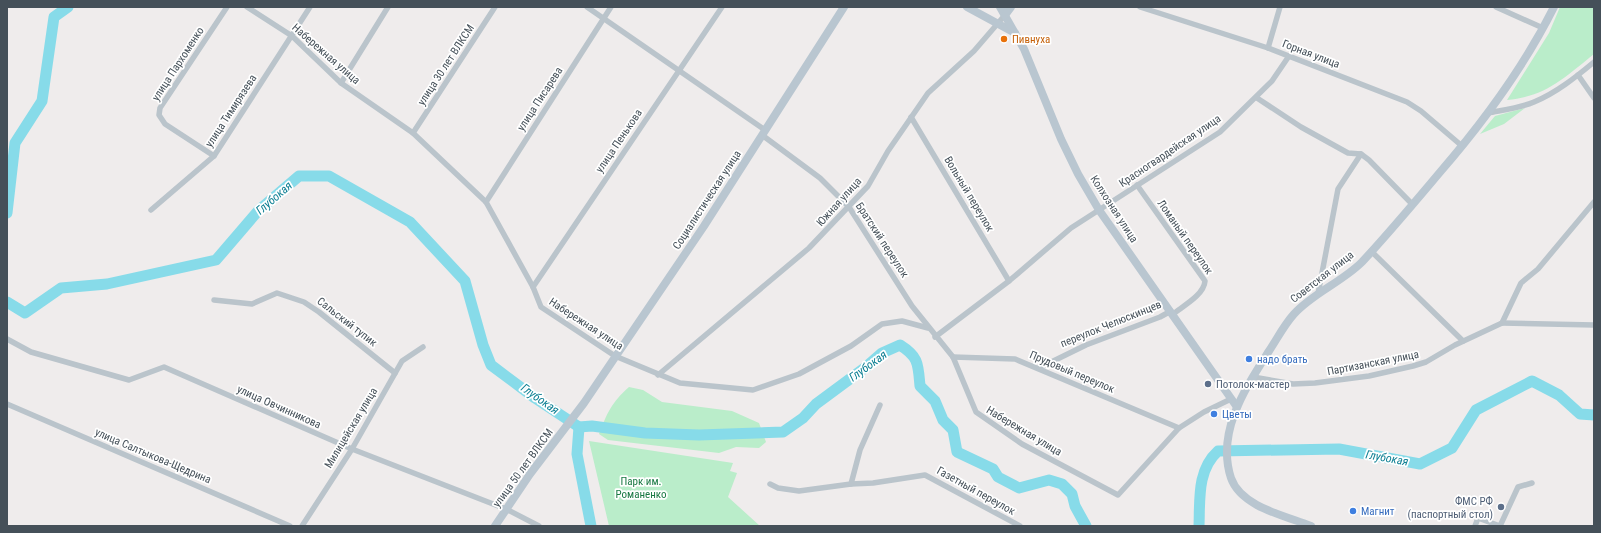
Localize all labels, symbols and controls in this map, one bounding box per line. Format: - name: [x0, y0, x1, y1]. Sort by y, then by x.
- street label: Набережная улица: [289, 21, 363, 87]
- street label: улица 30 лет ВЛКСМ: [415, 22, 477, 108]
- street label: улица Пархоменко: [149, 24, 207, 103]
- place label: Пивнуха: [1012, 33, 1050, 46]
- marker: Пивнуха: [999, 34, 1009, 44]
- street label: Горная улица: [1280, 37, 1342, 71]
- street label: улица Писарева: [515, 65, 565, 133]
- street label: улица Тимирязева: [203, 72, 259, 150]
- street label: улица Пенькова: [593, 107, 645, 175]
- street label: Красногвардейская улица: [1117, 112, 1223, 190]
- street label: Социалистическая улица: [670, 148, 744, 252]
- street label: Вольный переулок: [941, 154, 997, 235]
- street label: Колхозная улица: [1087, 173, 1141, 245]
- street label: Южная улица: [814, 175, 864, 229]
- water label: Глубокая: [253, 178, 295, 217]
- street label: Ломаный переулок: [1154, 197, 1216, 277]
- street label: Братский переулок: [853, 200, 912, 281]
- street label: Советская улица: [1288, 248, 1356, 306]
- street label: Сальский тупик: [315, 295, 380, 350]
- street label: Набережная улица: [546, 295, 626, 353]
- street label: переулок Челюскинцев: [1059, 298, 1163, 350]
- water label: Глубокая: [846, 347, 890, 384]
- street label: Прудовый переулок: [1028, 348, 1117, 396]
- street label: Партизанская улица: [1326, 348, 1420, 378]
- place label: надо брать: [1257, 353, 1308, 366]
- marker: надо брать: [1244, 354, 1254, 364]
- place label: Потолок-мастер: [1216, 378, 1290, 391]
- marker: Потолок-мастер: [1203, 379, 1213, 389]
- water label: Глубокая: [518, 381, 562, 417]
- street label: улица Овчинникова: [235, 383, 323, 431]
- street label: Милицейская улица: [322, 385, 380, 471]
- street label: Набережная улица: [984, 403, 1064, 459]
- place label: Цветы: [1222, 408, 1252, 421]
- marker: Цветы: [1209, 409, 1219, 419]
- street label: улица Салтыкова-Щедрина: [93, 426, 213, 486]
- street label: улица 50 лет ВЛКСМ: [490, 426, 556, 510]
- water label: Глубокая: [1364, 447, 1410, 469]
- street label: Газетный переулок: [935, 464, 1018, 518]
- park label: Парк им. Романенко: [616, 475, 667, 501]
- place label: ФМС РФ (паспортный стол): [1408, 495, 1493, 521]
- marker: ФМС РФ (паспортный стол): [1496, 502, 1506, 512]
- place label: Магнит: [1361, 505, 1395, 518]
- marker: Магнит: [1348, 506, 1358, 516]

